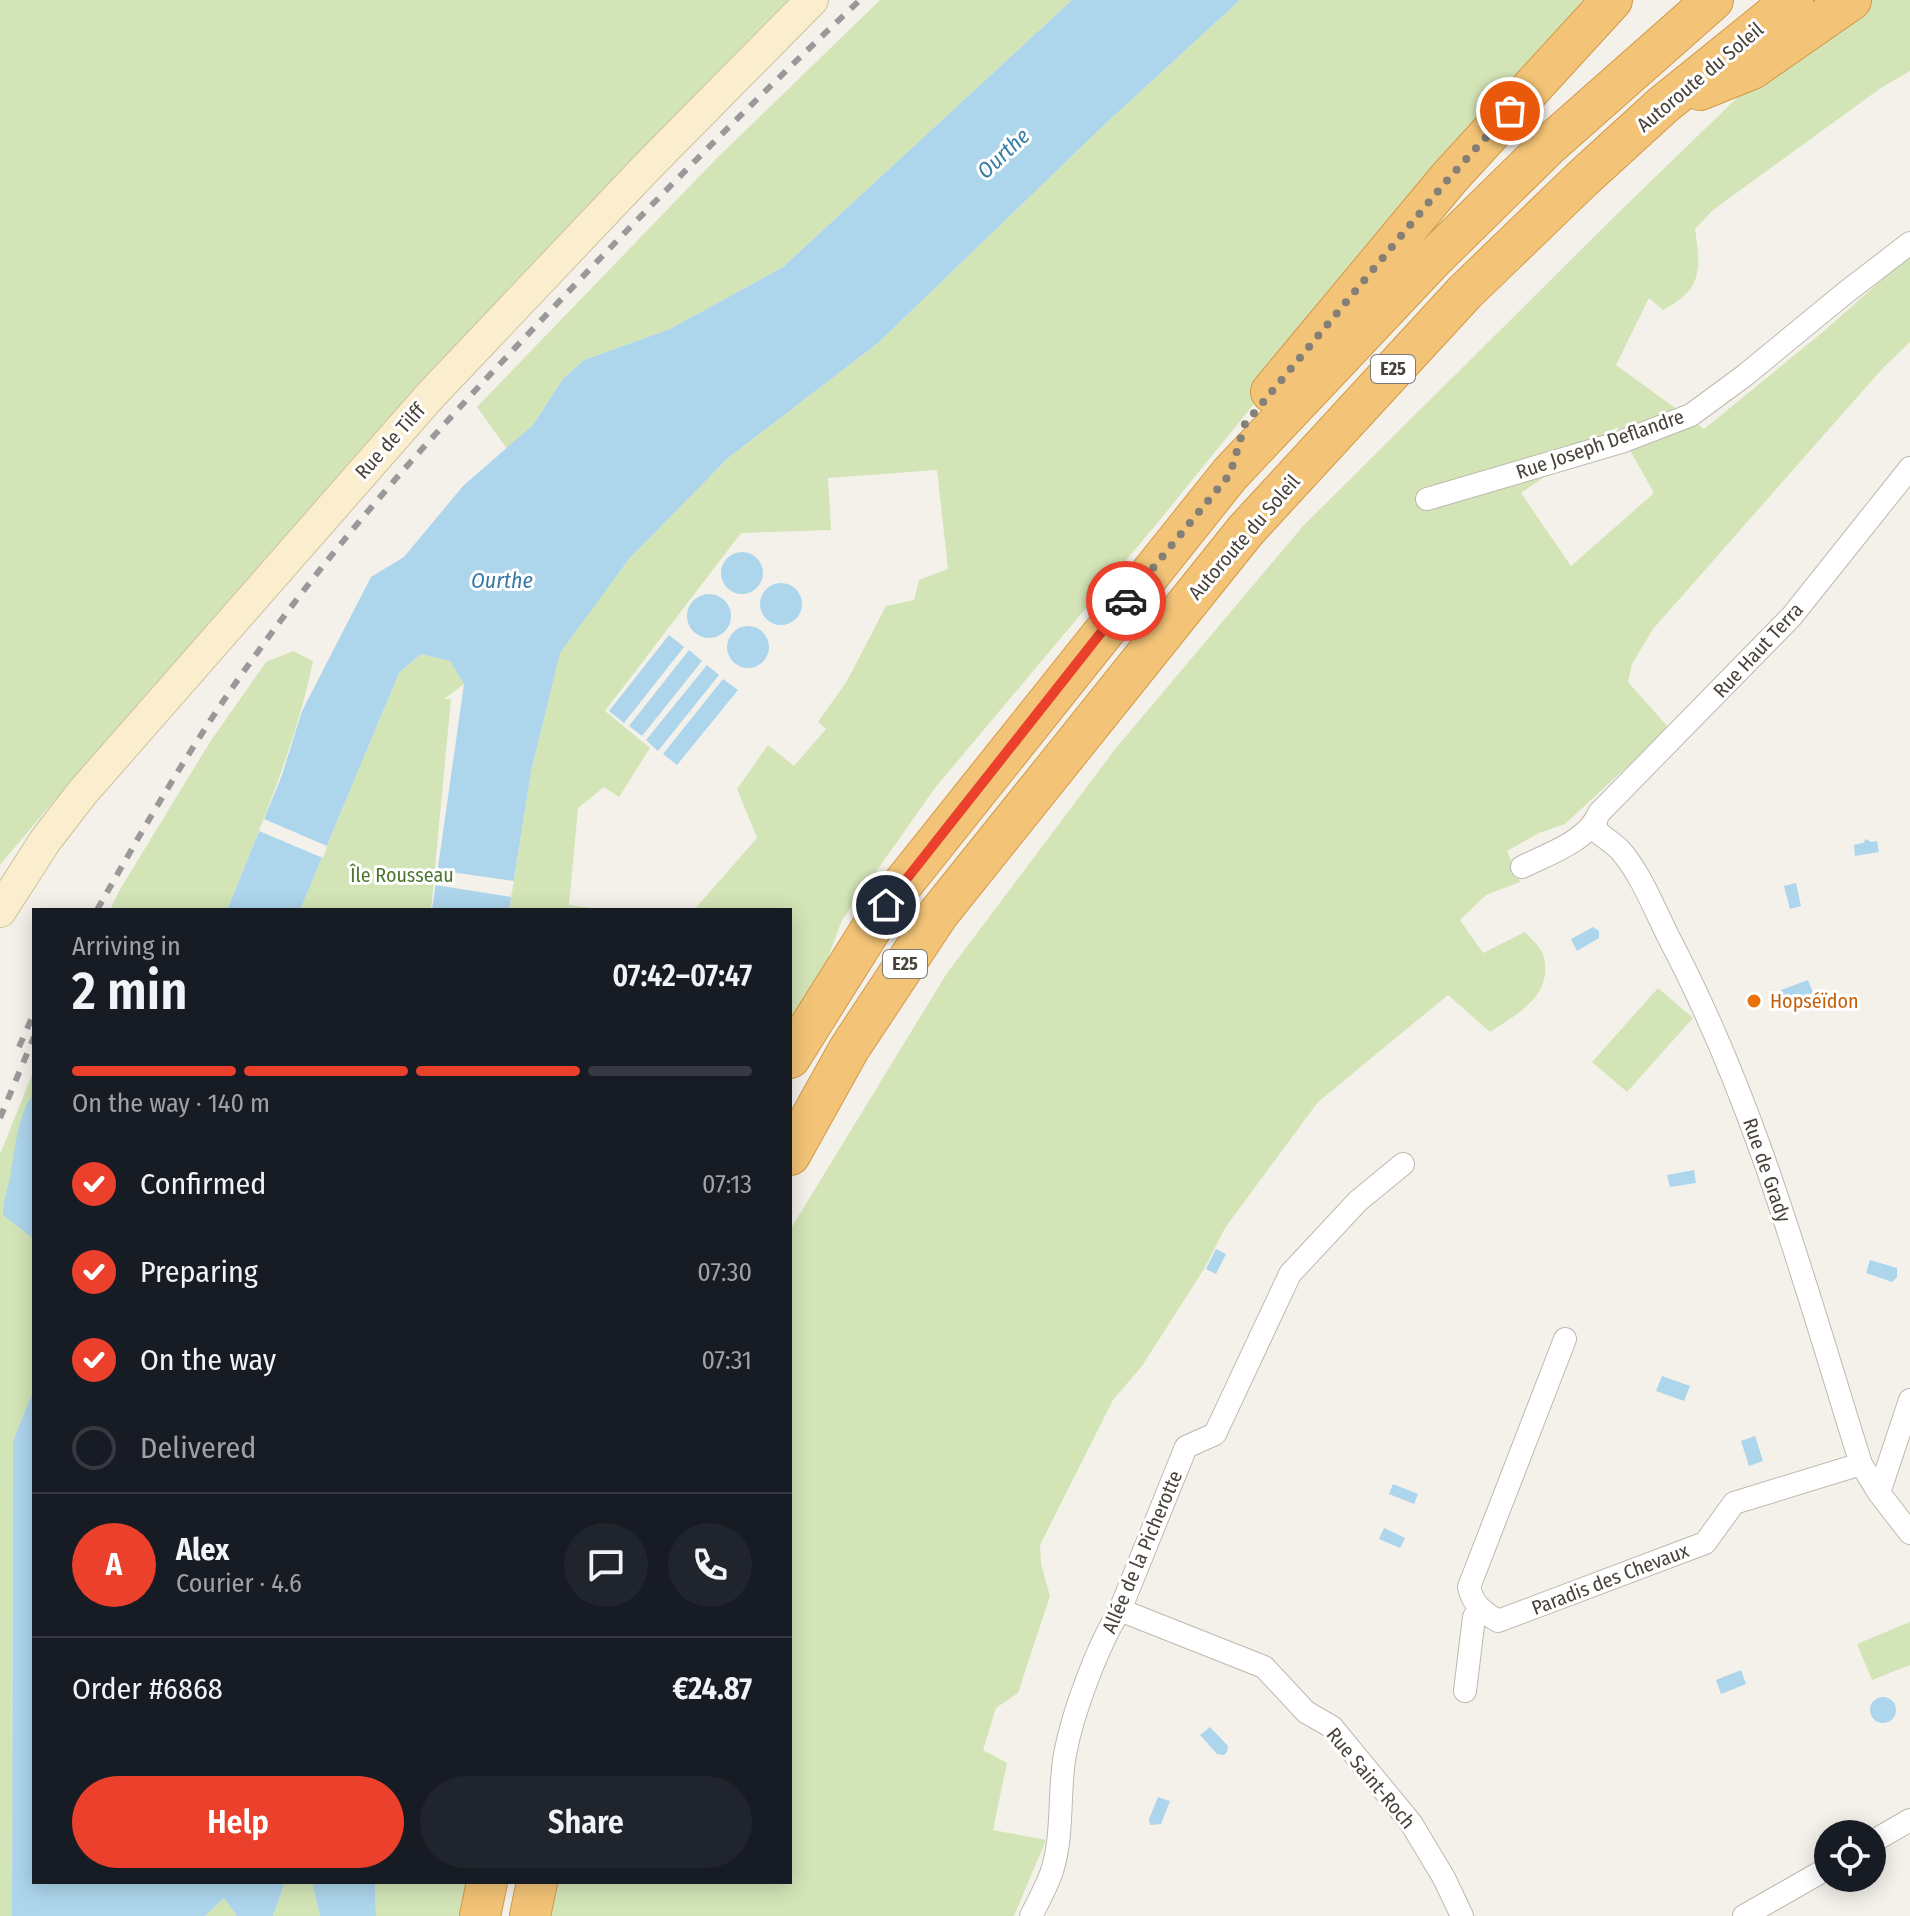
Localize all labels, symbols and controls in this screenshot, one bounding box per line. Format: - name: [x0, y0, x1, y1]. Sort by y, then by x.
- street label: Autoroute du Soleil: [1632, 17, 1768, 137]
- pin: [1476, 77, 1544, 145]
- icon: bag: [1488, 89, 1532, 133]
- water label: Ourthe: [972, 122, 1035, 184]
- road number: E25: [1371, 355, 1415, 383]
- street label: Rue de Tilff: [350, 397, 431, 484]
- street label: Rue Joseph Deflandre: [1513, 404, 1687, 484]
- street label: Autoroute du Soleil: [1183, 470, 1305, 604]
- courier: [1086, 561, 1166, 641]
- water label: Ourthe: [471, 567, 533, 594]
- icon: car: [1104, 579, 1148, 623]
- street label: Rue Haut Terra: [1708, 598, 1808, 702]
- park label: Île Rousseau: [349, 863, 454, 887]
- pin: [852, 871, 920, 939]
- icon: home: [864, 883, 908, 927]
- text: Arriving in: [72, 931, 181, 962]
- road number: E25: [883, 950, 927, 978]
- text: 07:42–07:47: [612, 958, 752, 994]
- text: 2 min: [72, 960, 188, 1023]
- place label: Hopséïdon: [1770, 989, 1859, 1013]
- marker: Hopséïdon: [1745, 992, 1763, 1010]
- text: On the way · 140 m: [72, 1088, 270, 1119]
- street label: Rue de Grady: [1738, 1115, 1796, 1225]
- icon: check: [72, 1162, 116, 1206]
- text: Confirmed: [140, 1166, 266, 1202]
- text: 07:13: [702, 1169, 752, 1200]
- icon: check: [72, 1250, 116, 1294]
- text: Preparing: [140, 1254, 258, 1290]
- text: 07:30: [697, 1257, 752, 1288]
- icon: check: [72, 1338, 116, 1382]
- text: On the way: [140, 1342, 276, 1378]
- text: 07:31: [701, 1345, 752, 1376]
- text: Delivered: [140, 1430, 256, 1466]
- street label: Allée de la Picherotte: [1097, 1467, 1187, 1637]
- button: chat: [564, 1523, 648, 1607]
- button: phone: [668, 1523, 752, 1607]
- text: Alex: [176, 1532, 229, 1568]
- street label: Paradis des Chevaux: [1528, 1538, 1692, 1620]
- text: A: [106, 1547, 122, 1583]
- text: Courier · 4.6: [176, 1568, 302, 1599]
- text: Order #6868: [72, 1671, 223, 1707]
- text: €24.87: [672, 1671, 752, 1707]
- street label: Rue Saint-Roch: [1322, 1723, 1420, 1833]
- button: Help: [72, 1776, 404, 1868]
- button: Share: [420, 1776, 752, 1868]
- map controls: [1814, 1820, 1886, 1892]
- button: locate: [1814, 1820, 1886, 1892]

